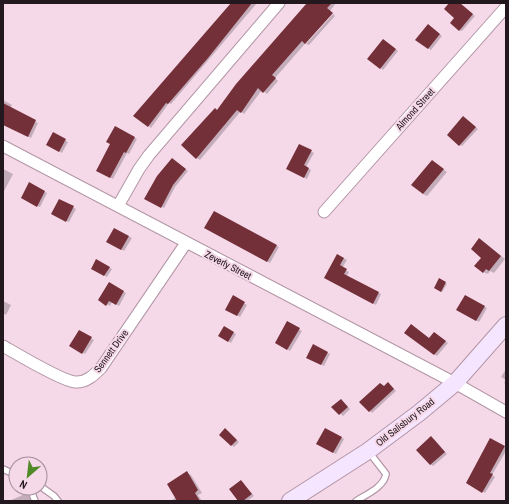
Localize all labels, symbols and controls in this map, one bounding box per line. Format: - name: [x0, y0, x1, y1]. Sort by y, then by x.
- street label: Almond Street: [392, 85, 438, 133]
- street label: Zeverly Street: [202, 248, 254, 283]
- street label: Sennett Drive: [91, 327, 131, 375]
- street label: Old Salisbury Road: [373, 395, 437, 449]
- north arrow: [8, 456, 48, 496]
- text: N: [17, 477, 29, 493]

